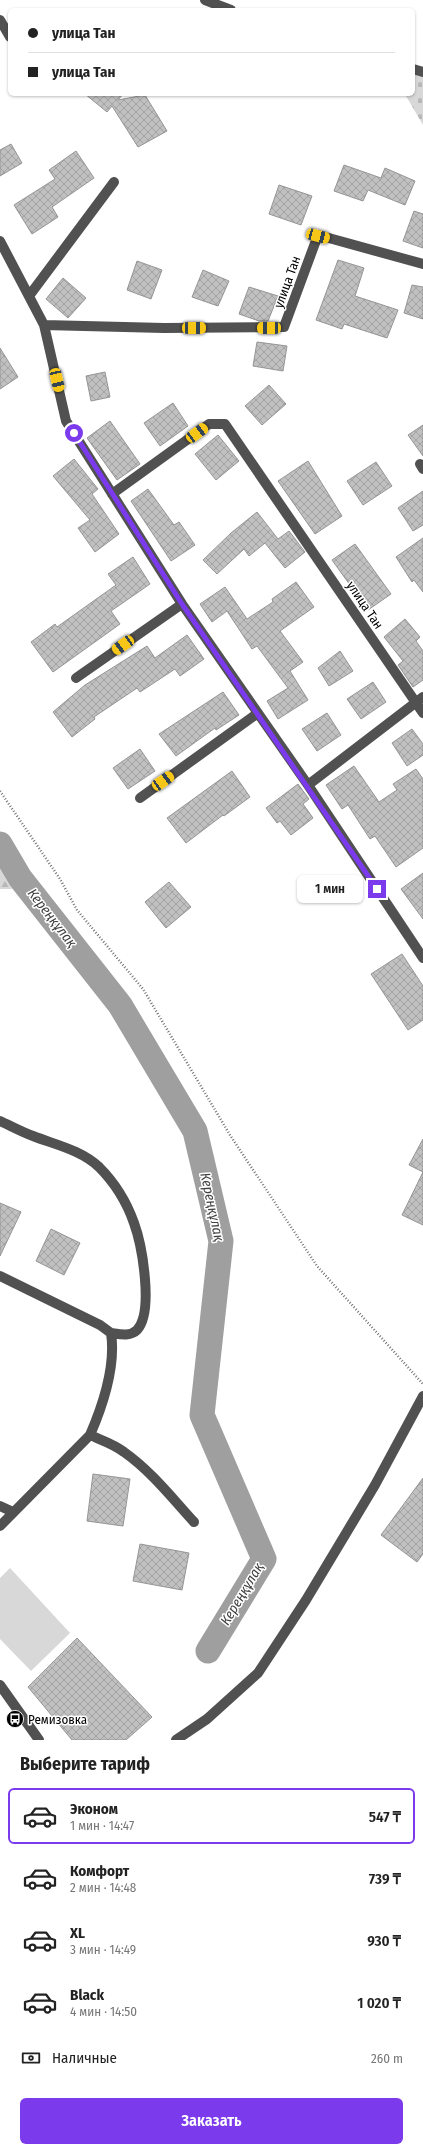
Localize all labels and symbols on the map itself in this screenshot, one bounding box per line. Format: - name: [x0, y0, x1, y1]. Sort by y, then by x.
- car: [305, 227, 331, 245]
- street label: улица Тан: [271, 254, 303, 310]
- car: [182, 322, 206, 334]
- car: [257, 322, 281, 334]
- car: [48, 367, 66, 393]
- car: [184, 421, 210, 445]
- route start: [65, 424, 83, 442]
- street label: улица Тан: [344, 578, 386, 632]
- car: [110, 633, 136, 657]
- car: [150, 769, 176, 793]
- callout: 1 мин: [297, 875, 363, 903]
- route end: [368, 880, 386, 898]
- water label: Кереңқұлақ: [24, 885, 80, 951]
- water label: Кереңқұлақ: [196, 1171, 228, 1243]
- water label: Кереңқұлақ: [217, 1560, 267, 1628]
- bus stop icon: Ремизовка: [5, 1709, 25, 1729]
- place label: Ремизовка: [28, 1712, 87, 1727]

